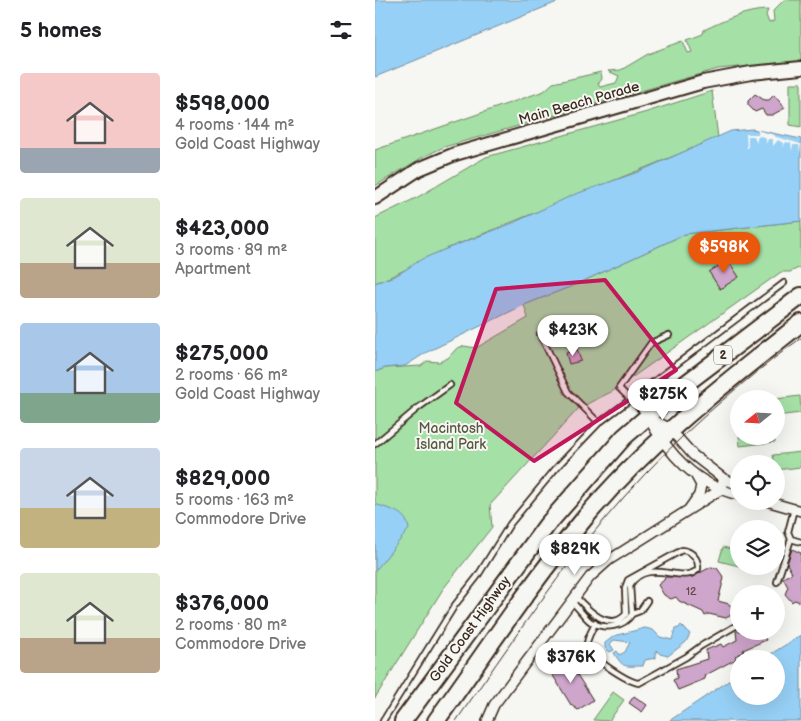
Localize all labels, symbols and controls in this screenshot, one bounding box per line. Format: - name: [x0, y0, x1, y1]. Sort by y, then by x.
- icon: filters: [327, 16, 355, 44]
- text: 5 homes: [20, 18, 102, 43]
- street label: Main Beach Parade: [517, 78, 641, 128]
- text: $598,000: [175, 91, 270, 116]
- icon: home: [60, 93, 120, 153]
- text: 4 rooms · 144 m²: [175, 116, 294, 135]
- text: Gold Coast Highway: [175, 135, 320, 154]
- text: $423,000: [175, 216, 269, 241]
- icon: home: [60, 218, 120, 278]
- pin: $598K: [689, 232, 759, 274]
- text: $598K: [699, 238, 749, 257]
- text: 3 rooms · 89 m²: [175, 241, 287, 260]
- text: Apartment: [175, 260, 251, 279]
- pin: $423K: [538, 314, 608, 357]
- text: $423K: [548, 321, 598, 340]
- text: $275,000: [175, 341, 269, 366]
- icon: home: [60, 343, 120, 403]
- road number: 2: [714, 346, 732, 364]
- text: 2 rooms · 66 m²: [175, 366, 288, 385]
- pin: $275K: [628, 378, 698, 421]
- text: Gold Coast Highway: [175, 385, 320, 404]
- text: $275K: [639, 385, 687, 404]
- north arrow: [730, 390, 785, 445]
- map controls: [730, 390, 785, 705]
- park label: Macintosh Island Park: [416, 420, 486, 453]
- button: locate: [730, 455, 785, 510]
- text: $829,000: [175, 466, 270, 491]
- icon: home: [60, 468, 120, 528]
- text: 5 rooms · 163 m²: [175, 491, 294, 510]
- text: Commodore Drive: [175, 510, 306, 529]
- button: layers: [730, 520, 785, 575]
- pin: $829K: [540, 534, 610, 576]
- text: $829K: [550, 540, 600, 559]
- street label: Gold Coast Highway: [426, 572, 515, 685]
- house number: 12: [686, 585, 697, 598]
- button: +: [730, 585, 785, 640]
- text: $376,000: [175, 591, 269, 616]
- icon: home: [60, 593, 120, 653]
- text: 2 rooms · 80 m²: [175, 616, 287, 635]
- text: Commodore Drive: [175, 635, 306, 654]
- pin: $376K: [536, 642, 606, 684]
- text: $376K: [546, 648, 596, 667]
- button: −: [730, 650, 785, 705]

